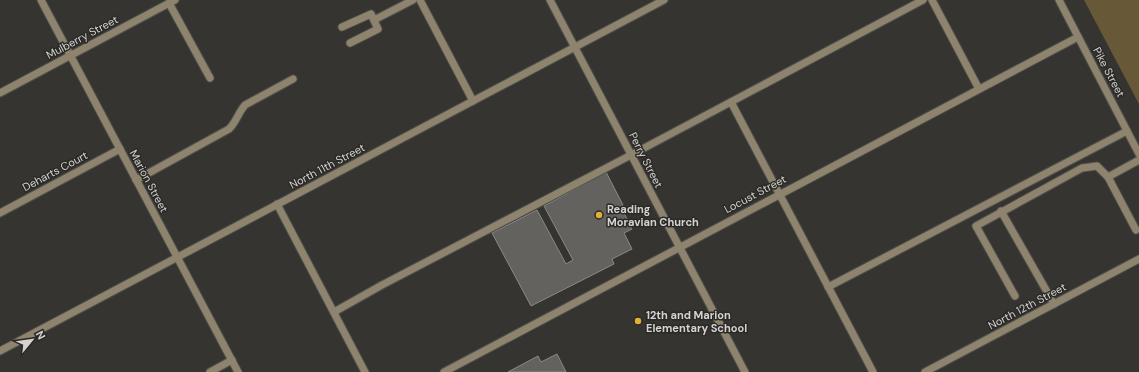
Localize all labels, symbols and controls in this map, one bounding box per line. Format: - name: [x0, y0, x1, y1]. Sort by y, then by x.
- street label: Mulberry Street: [44, 12, 120, 62]
- street label: Pike Street: [1090, 45, 1128, 99]
- street label: Perry Street: [626, 130, 666, 190]
- street label: North 11th Street: [287, 140, 367, 192]
- street label: Marion Street: [127, 147, 171, 215]
- street label: Deharts Court: [20, 148, 90, 194]
- street label: Locust Street: [722, 172, 788, 216]
- place label: Reading Moravian Church: [607, 202, 699, 229]
- marker: Reading Moravian Church: [594, 210, 604, 220]
- street label: North 12th Street: [986, 280, 1068, 332]
- place label: 12th and Marion Elementary School: [646, 308, 747, 335]
- marker: 12th and Marion Elementary School: [633, 316, 643, 326]
- north arrow: [12, 320, 52, 360]
- text: N: [33, 328, 49, 342]

